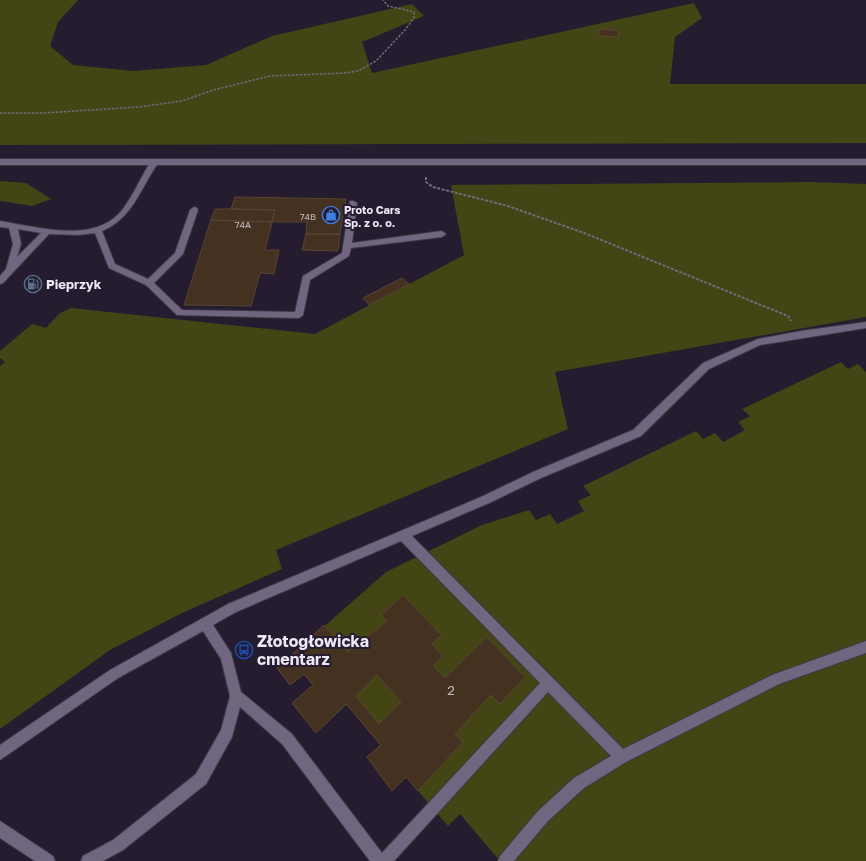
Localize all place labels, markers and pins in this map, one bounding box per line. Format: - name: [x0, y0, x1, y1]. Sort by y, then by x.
- place label: Proto Cars Sp. z o. o.: [344, 203, 400, 229]
- shop icon: Proto Cars Sp. z o. o.: [321, 205, 341, 225]
- fuel station icon: Pieprzyk: [23, 274, 43, 294]
- place label: Pieprzyk: [46, 276, 102, 292]
- place label: Złotogłowicka cmentarz: [257, 631, 369, 669]
- bus stop icon: Złotogłowicka cmentarz: [234, 640, 254, 660]

